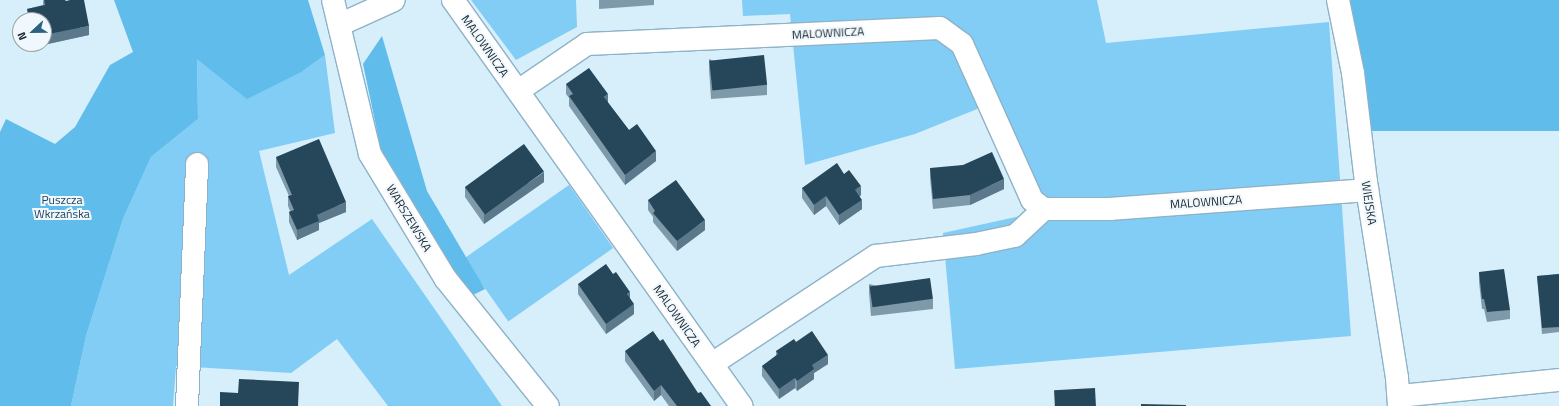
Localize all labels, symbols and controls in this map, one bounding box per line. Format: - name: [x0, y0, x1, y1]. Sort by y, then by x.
- north arrow: [12, 12, 52, 52]
- street label: MALOWNICZA: [458, 12, 512, 80]
- street label: MALOWNICZA: [791, 24, 865, 42]
- text: N: [13, 30, 31, 43]
- street label: WIEJSKA: [1358, 180, 1380, 226]
- street label: WARSZEWSKA: [383, 182, 435, 254]
- street label: MALOWNICZA: [1169, 192, 1243, 212]
- park label: Puszcza Wkrzańska: [34, 193, 90, 221]
- street label: MALOWNICZA: [650, 282, 704, 350]

